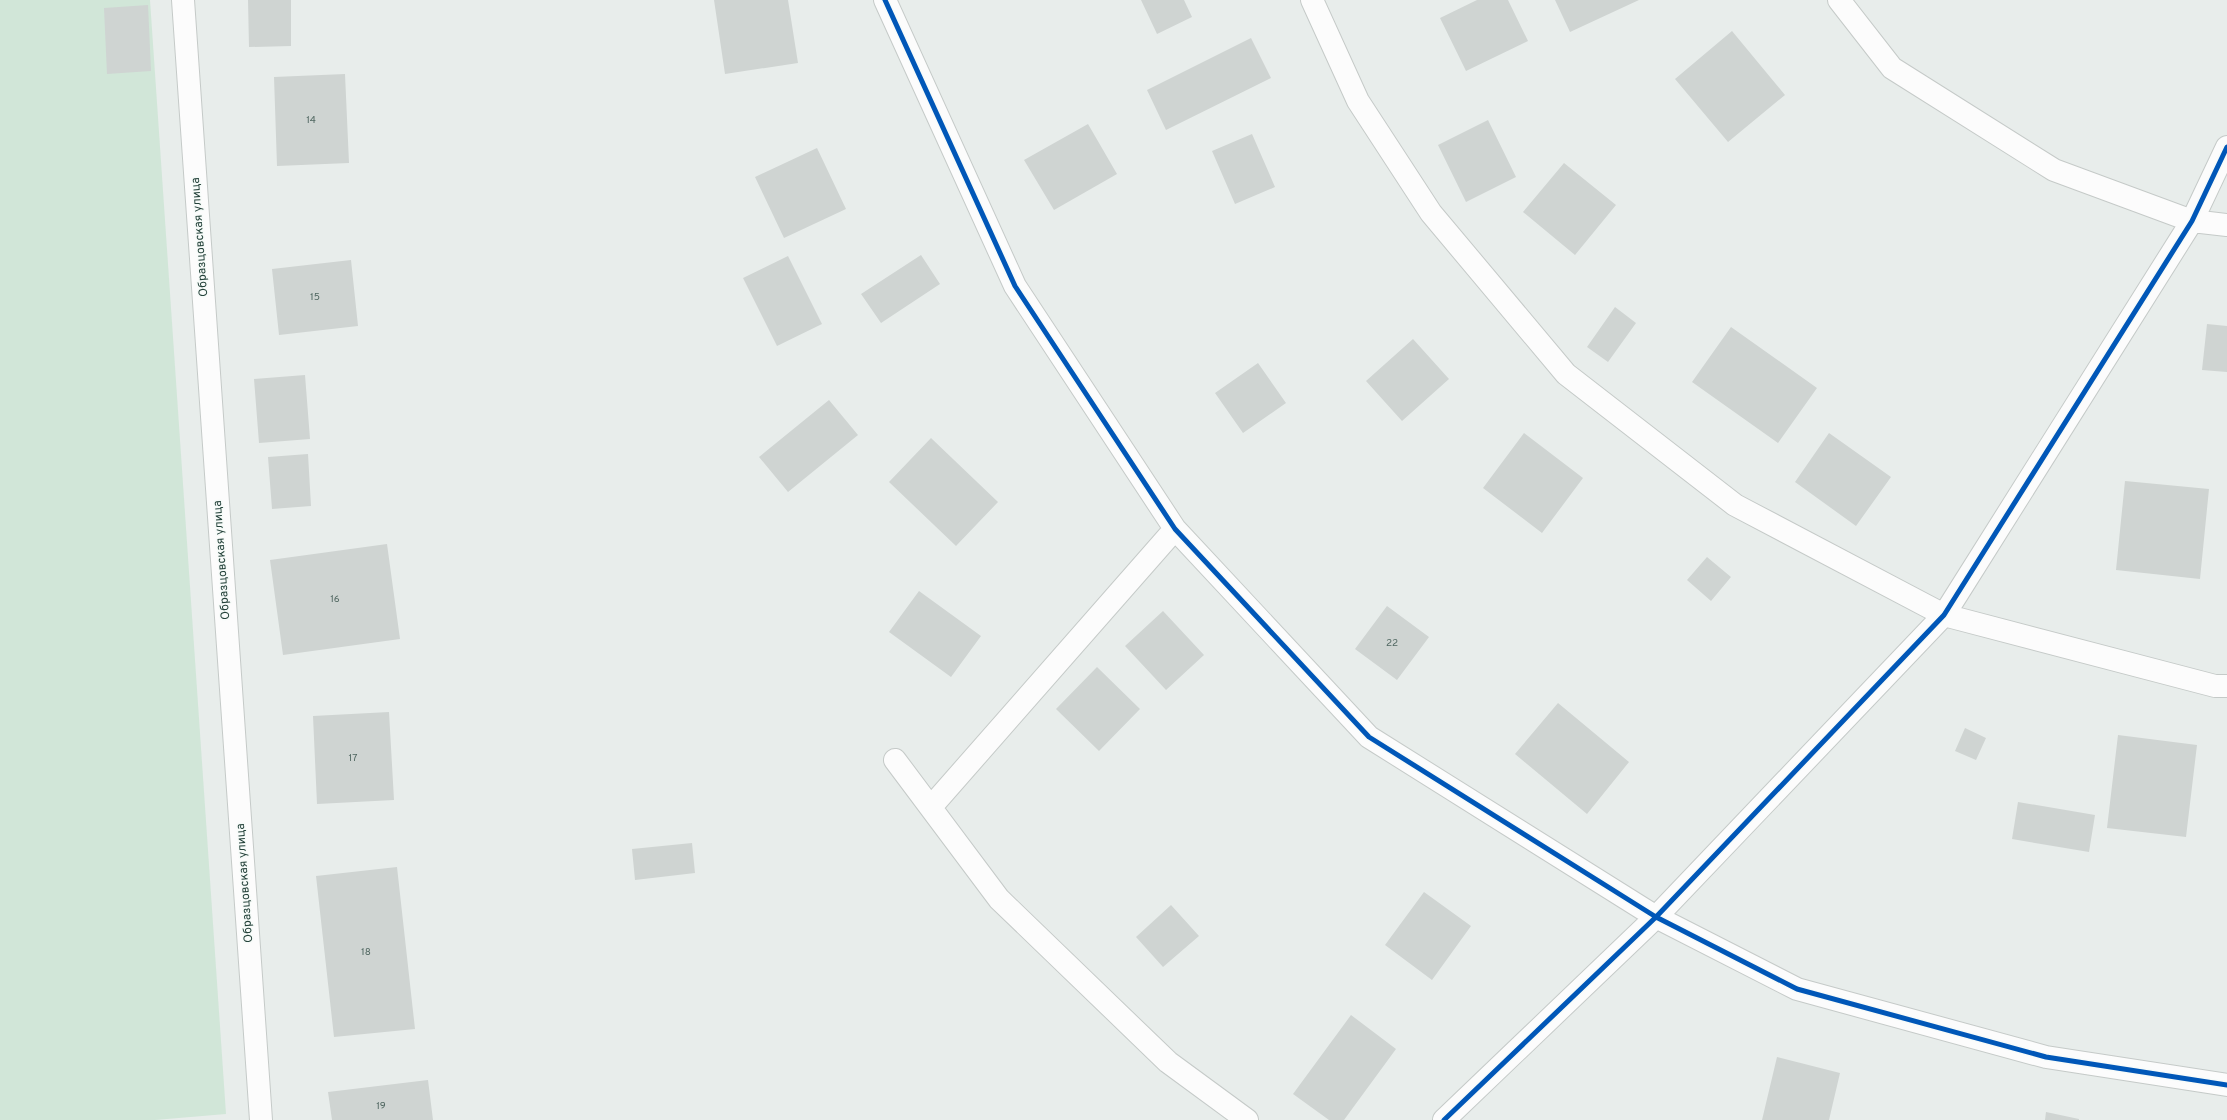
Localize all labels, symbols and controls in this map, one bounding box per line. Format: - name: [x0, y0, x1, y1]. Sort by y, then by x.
- house number: 14: [306, 114, 316, 127]
- street label: Образцовская улица: [188, 177, 212, 297]
- house number: 15: [310, 291, 320, 304]
- street label: Образцовская улица: [210, 500, 234, 620]
- house number: 16: [330, 593, 340, 606]
- house number: 22: [1386, 637, 1398, 650]
- house number: 17: [349, 752, 357, 765]
- street label: Образцовская улица: [233, 823, 257, 943]
- house number: 18: [361, 946, 371, 959]
- house number: 19: [376, 1100, 386, 1113]

